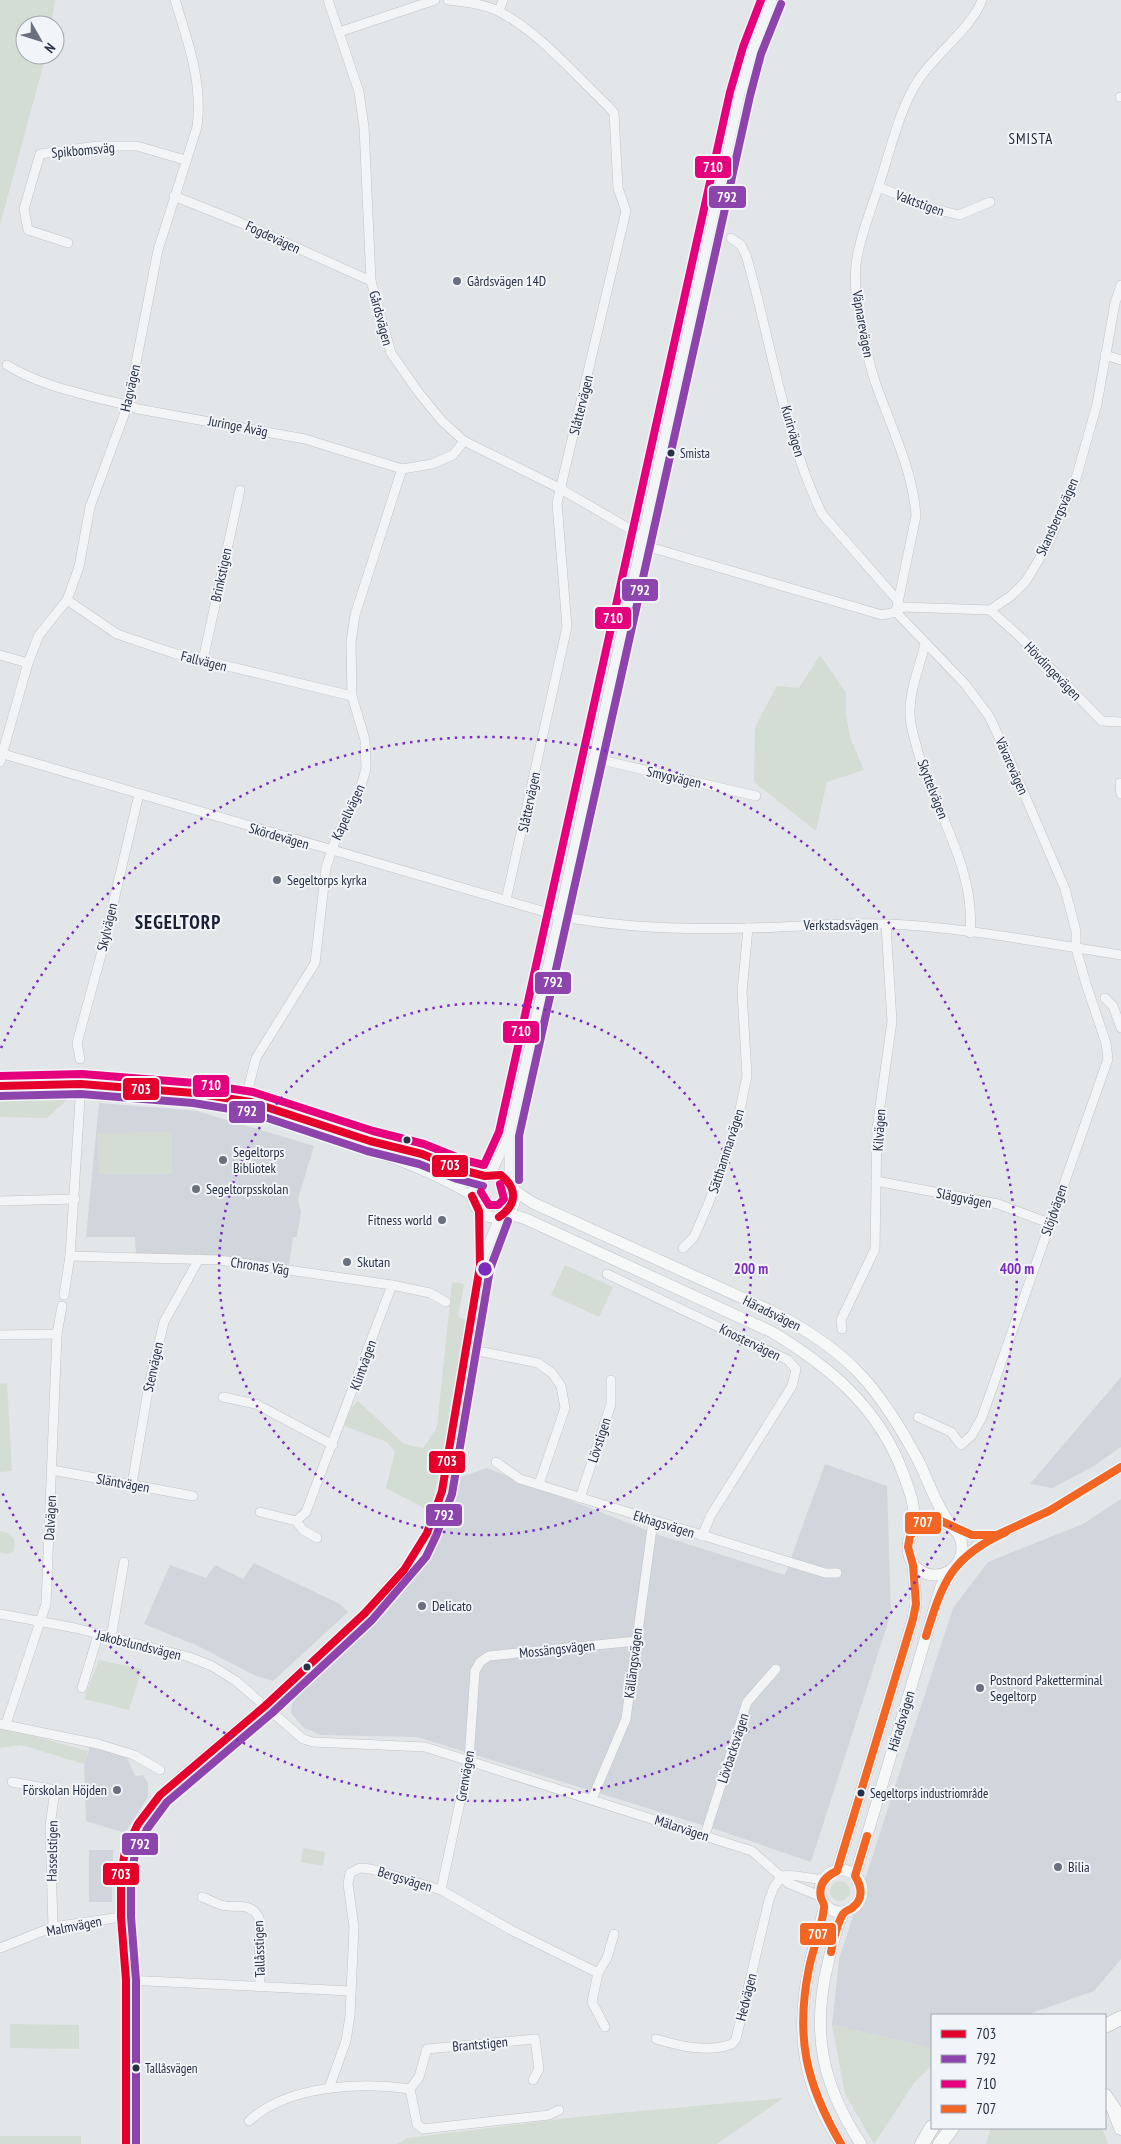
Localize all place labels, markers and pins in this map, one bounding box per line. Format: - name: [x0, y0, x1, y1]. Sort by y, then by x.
- place label: Gårdsvägen 14D: [467, 272, 546, 290]
- marker: Gårdsvägen 14D: [451, 275, 463, 287]
- place label: Smista: [680, 445, 710, 462]
- marker: Smista: [666, 448, 676, 458]
- place label: Segeltorps kyrka: [287, 871, 367, 889]
- marker: Segeltorps kyrka: [271, 874, 283, 886]
- unlabelled marker: [402, 1135, 412, 1145]
- place label: Segeltorps Bibliotek: [233, 1143, 284, 1177]
- marker: Segeltorps Bibliotek: [217, 1154, 229, 1166]
- place label: Segeltorpsskolan: [206, 1180, 288, 1198]
- marker: Segeltorpsskolan: [190, 1183, 202, 1195]
- place label: Fitness world: [368, 1211, 432, 1229]
- marker: Fitness world: [436, 1214, 448, 1226]
- place label: Skutan: [357, 1253, 390, 1271]
- marker: Skutan: [341, 1256, 353, 1268]
- centre of rings: [476, 1260, 494, 1278]
- place label: Delicato: [432, 1597, 472, 1615]
- marker: Delicato: [416, 1600, 428, 1612]
- unlabelled marker: [302, 1662, 312, 1672]
- place label: Postnord Paketterminal Segeltorp: [990, 1671, 1103, 1705]
- marker: Postnord Paketterminal Segeltorp: [974, 1682, 986, 1694]
- place label: Förskolan Höjden: [23, 1781, 107, 1799]
- marker: Förskolan Höjden: [111, 1784, 123, 1796]
- place label: Segeltorps industriområde: [870, 1785, 988, 1802]
- marker: Segeltorps industriområde: [856, 1788, 866, 1798]
- place label: Bilia: [1068, 1858, 1090, 1876]
- marker: Bilia: [1052, 1861, 1064, 1873]
- place label: Tallåsvägen: [145, 2060, 198, 2077]
- marker: Tallåsvägen: [131, 2063, 141, 2073]

